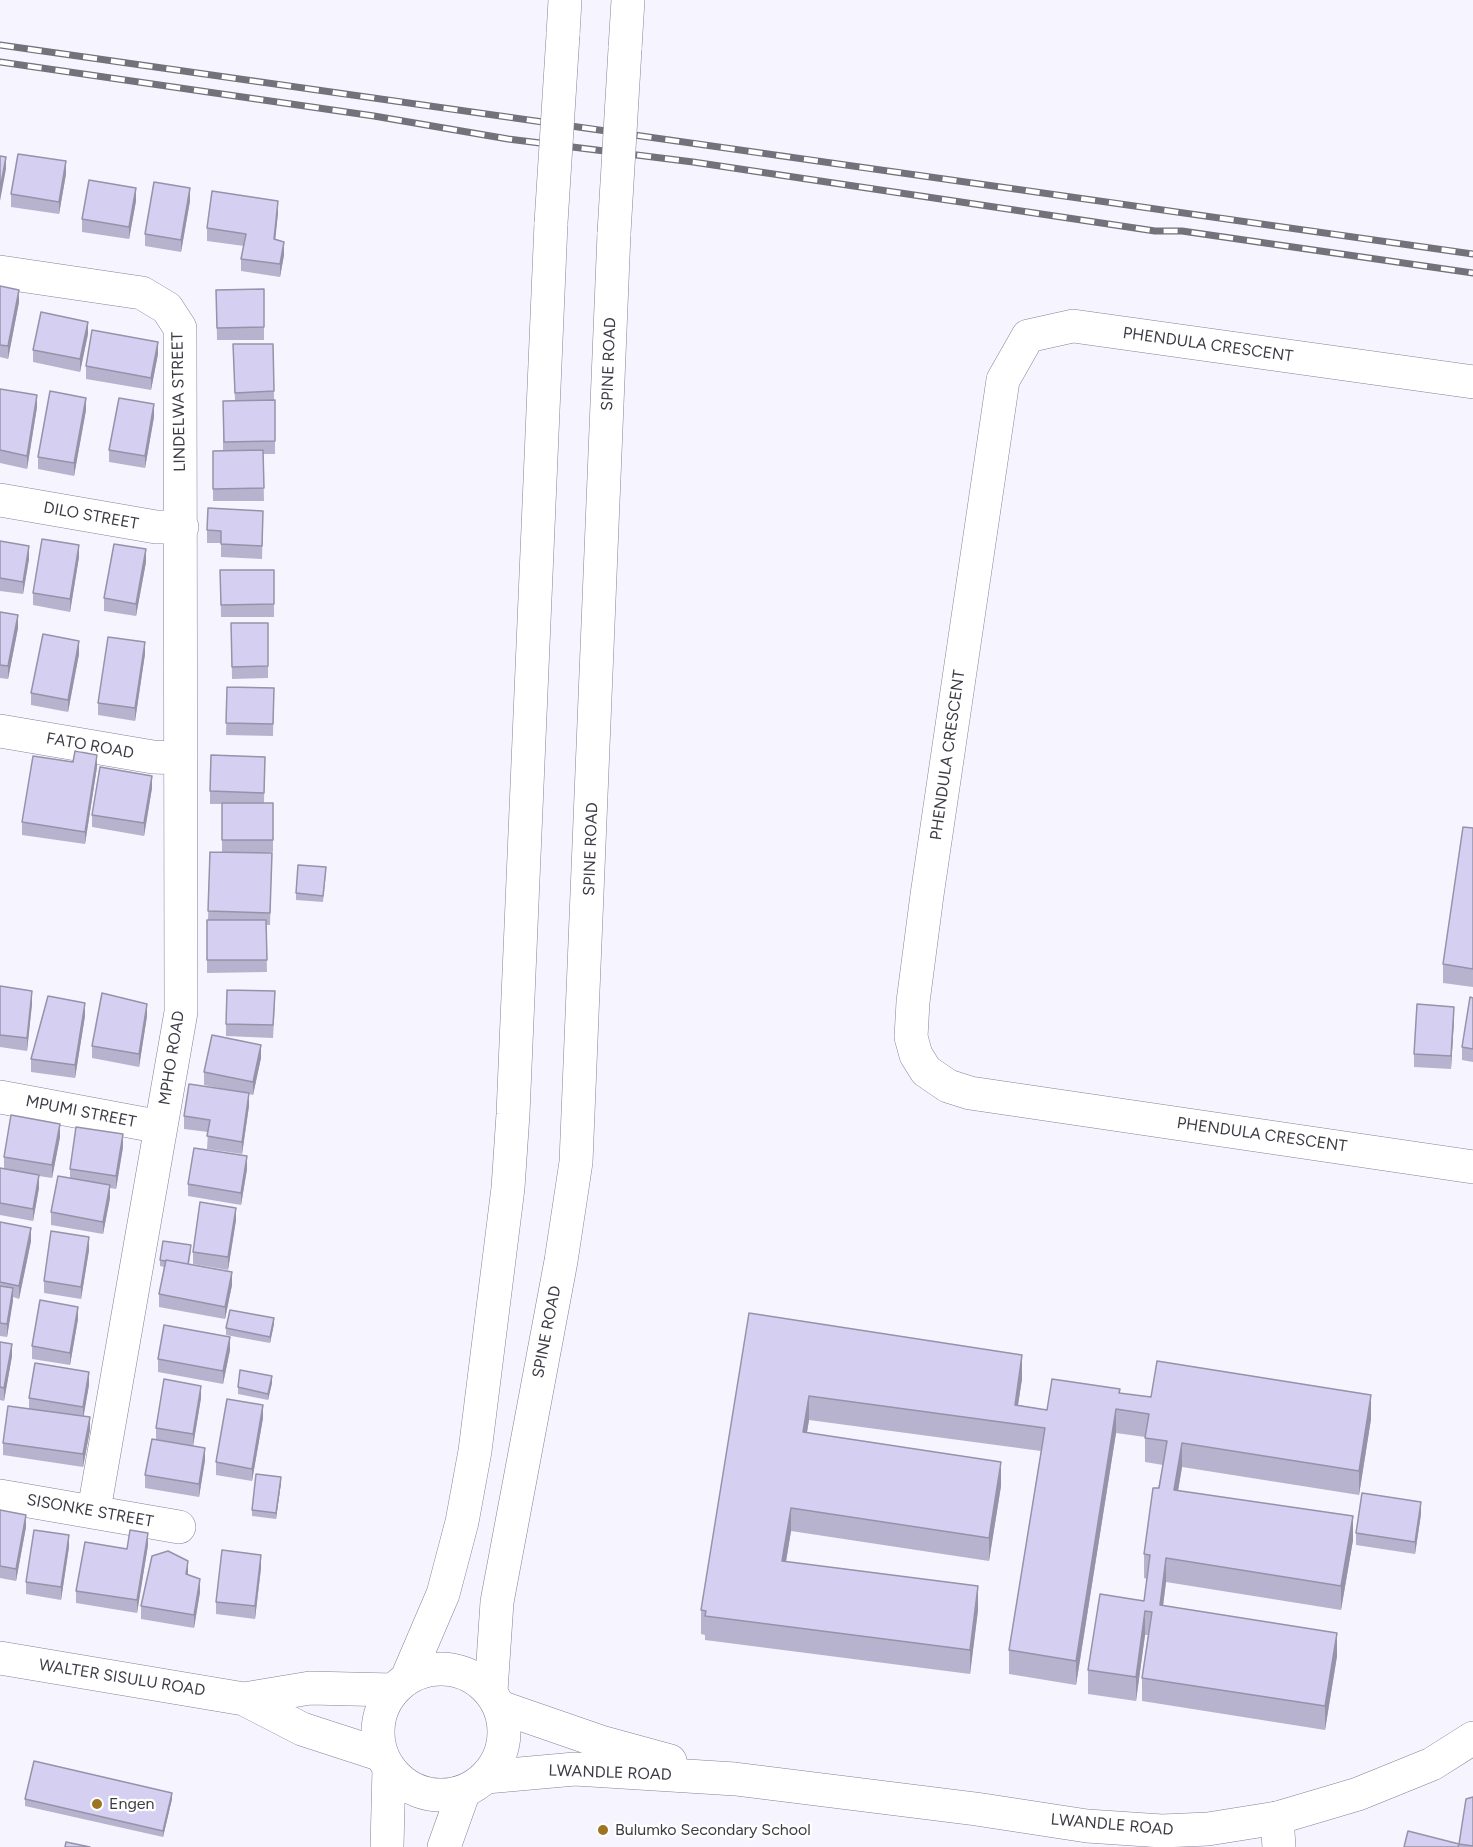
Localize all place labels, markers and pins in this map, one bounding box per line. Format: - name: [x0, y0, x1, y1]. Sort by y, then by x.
- place label: Engen: [109, 1794, 154, 1814]
- marker: Engen: [90, 1797, 104, 1811]
- place label: Bulumko Secondary School: [615, 1820, 811, 1840]
- marker: Bulumko Secondary School: [596, 1823, 610, 1837]

